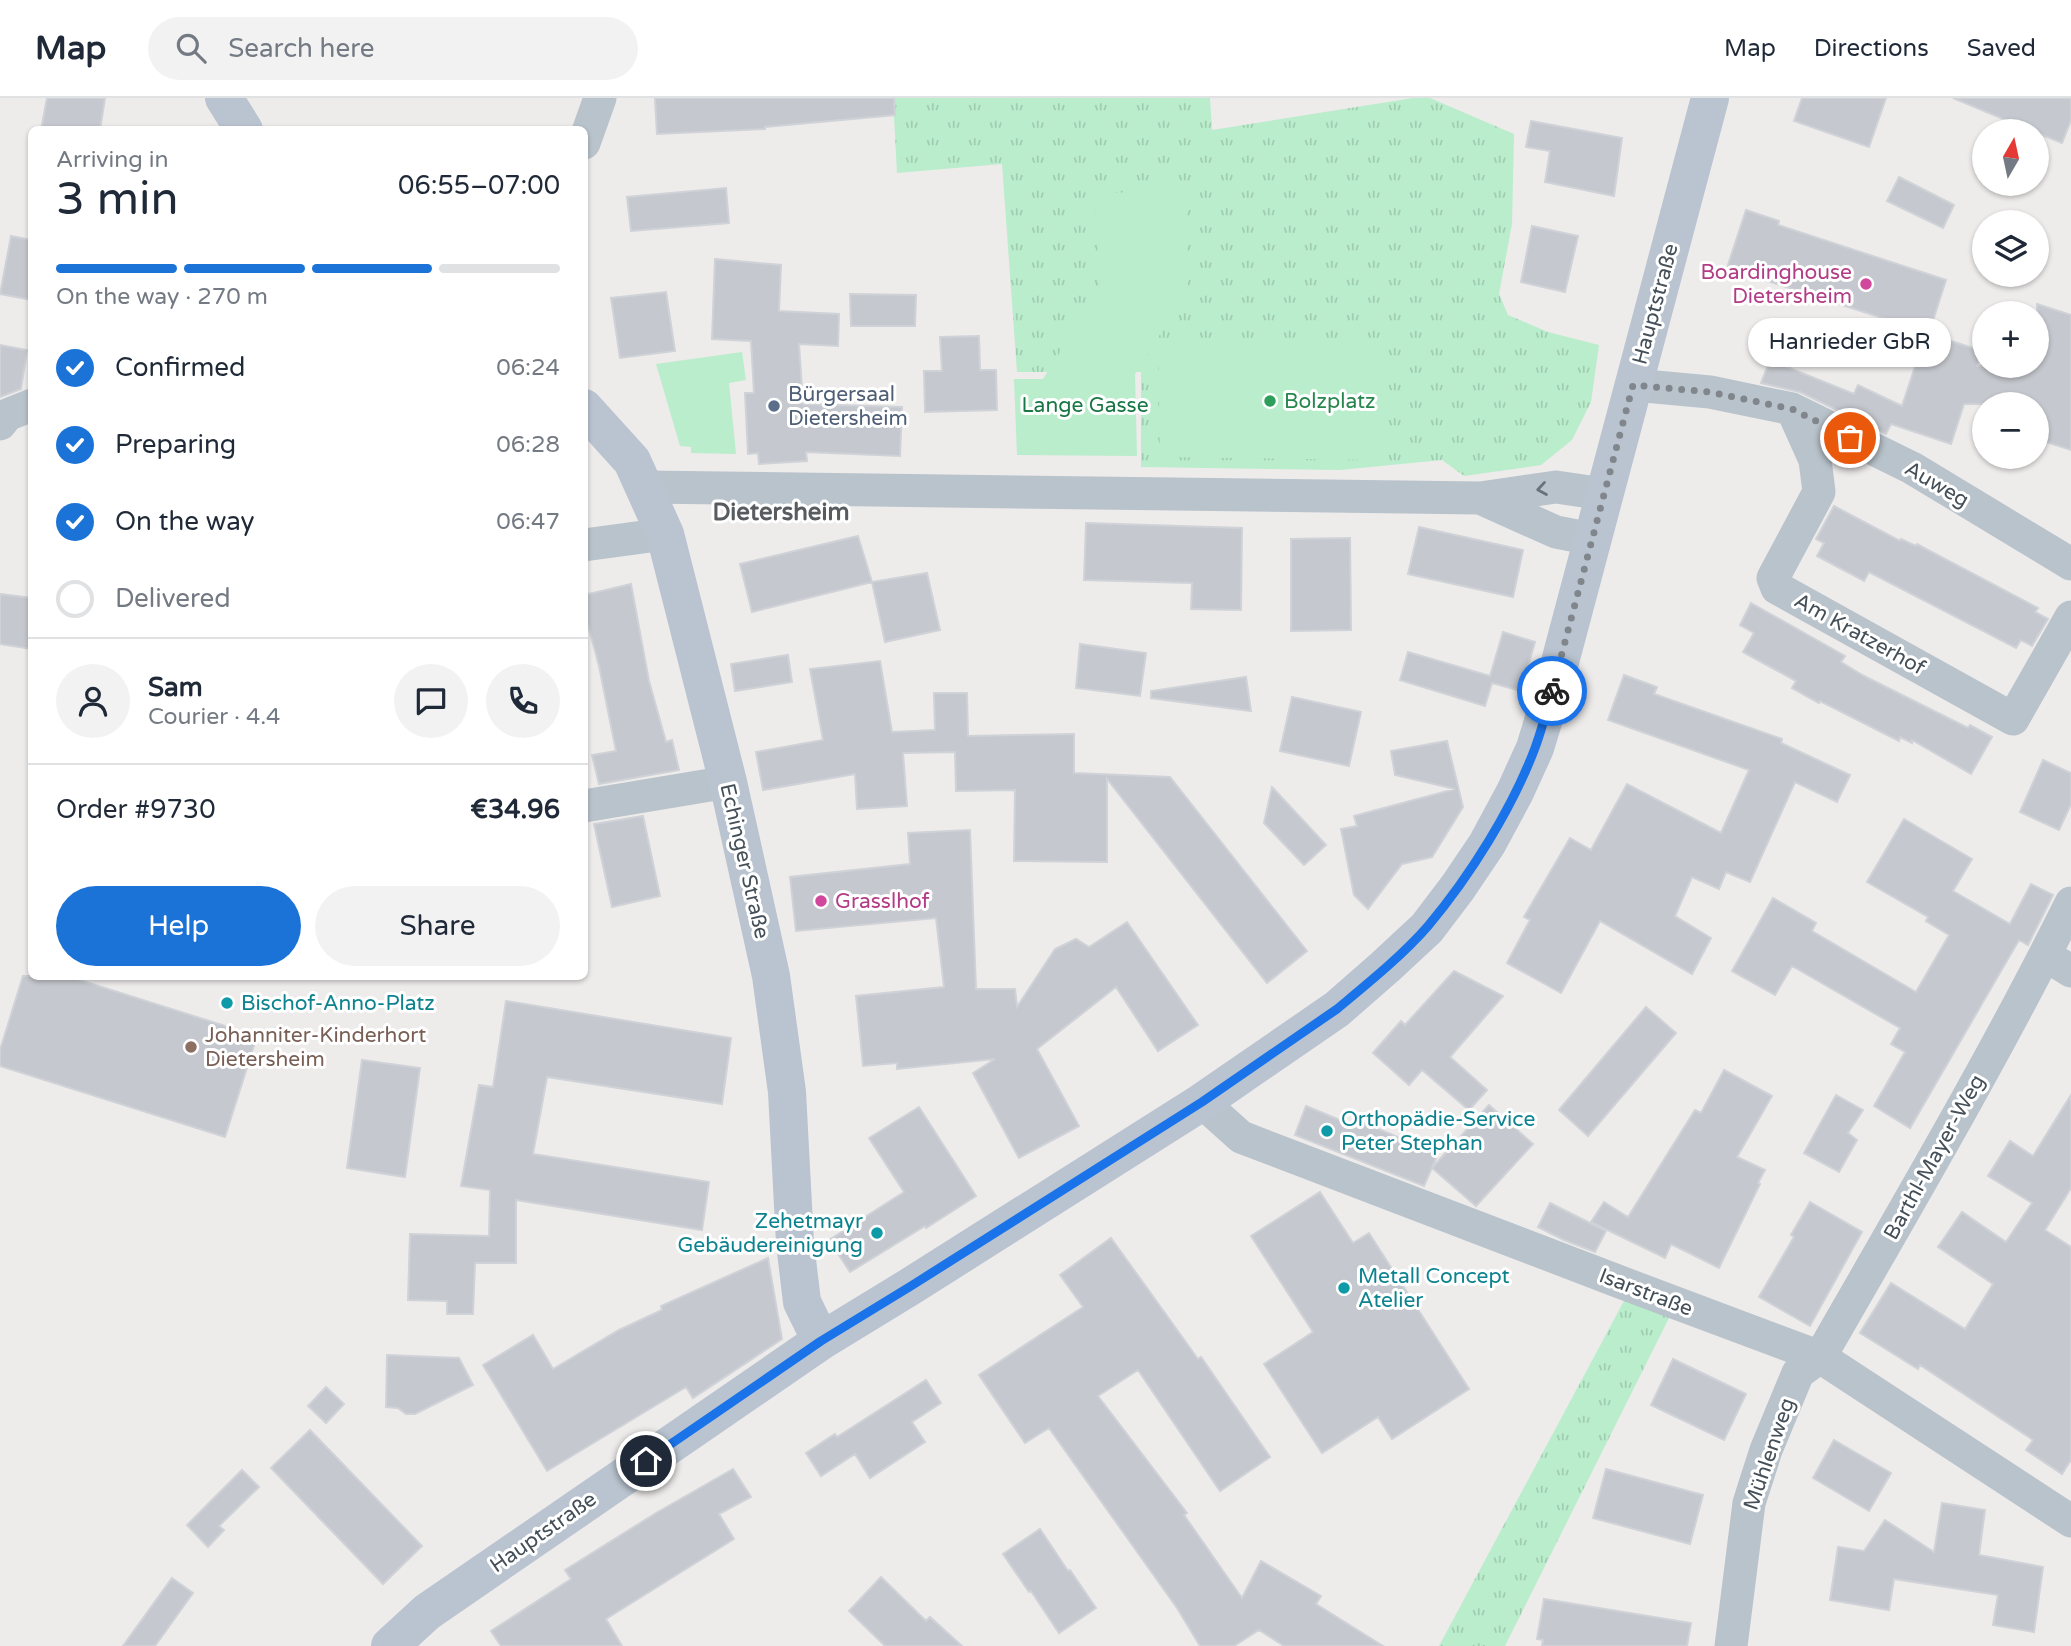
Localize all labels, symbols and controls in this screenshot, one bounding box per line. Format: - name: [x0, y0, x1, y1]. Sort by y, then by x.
- search box: [148, 17, 638, 80]
- text: Map: [35, 29, 106, 68]
- icon: search: [172, 29, 210, 67]
- text: Search here: [228, 33, 374, 64]
- text: Map: [1724, 34, 1776, 63]
- text: Directions: [1814, 34, 1929, 63]
- text: Saved: [1967, 34, 2036, 63]
- north arrow: [1972, 119, 2049, 196]
- map controls: [1972, 119, 2049, 469]
- text: Arriving in: [56, 146, 169, 174]
- text: 06:55–07:00: [398, 170, 560, 201]
- text: 3 min: [56, 172, 179, 227]
- button: layers: [1972, 210, 2049, 287]
- street label: Hauptstraße: [1627, 241, 1684, 367]
- place label: Boardinghouse Dietersheim: [1700, 260, 1852, 309]
- marker: Boardinghouse Dietersheim: [1858, 276, 1874, 292]
- text: On the way · 270 m: [56, 283, 268, 311]
- button: +: [1972, 301, 2049, 378]
- callout: Hanrieder GbR: [1748, 319, 1952, 368]
- text: Hanrieder GbR: [1768, 328, 1931, 356]
- icon: check: [56, 349, 94, 387]
- text: Confirmed: [115, 352, 245, 383]
- text: 06:24: [496, 354, 560, 382]
- place label: Bürgersaal Dietersheim: [788, 382, 908, 431]
- place label: Bolzplatz: [1284, 389, 1375, 414]
- button: −: [1972, 392, 2049, 469]
- park label: Lange Gasse: [1021, 393, 1149, 418]
- marker: Bolzplatz: [1262, 393, 1278, 409]
- marker: Bürgersaal Dietersheim: [766, 398, 782, 414]
- pin: [1820, 408, 1880, 468]
- icon: bag: [1831, 419, 1869, 457]
- icon: check: [56, 426, 94, 464]
- text: Preparing: [115, 429, 236, 460]
- text: 06:28: [496, 431, 560, 459]
- street label: Auweg: [1900, 456, 1973, 513]
- one-way arrow: [1537, 481, 1548, 496]
- district label: Dietersheim: [713, 498, 849, 527]
- icon: check: [56, 503, 94, 541]
- text: On the way: [115, 506, 255, 537]
- text: 06:47: [496, 508, 560, 536]
- text: Delivered: [115, 583, 231, 614]
- street label: Am Kratzerhof: [1790, 588, 1930, 681]
- courier: [1517, 656, 1587, 726]
- button: person: [56, 664, 130, 738]
- button: chat: [394, 664, 468, 738]
- button: phone: [486, 664, 560, 738]
- text: Sam: [148, 672, 203, 703]
- icon: bike: [1533, 672, 1571, 710]
- text: Courier · 4.4: [148, 703, 280, 731]
- street label: Echinger Straße: [714, 781, 775, 941]
- text: Order #9730: [56, 794, 216, 825]
- text: €34.96: [470, 794, 560, 825]
- button: Help: [56, 886, 301, 966]
- button: Share: [315, 886, 560, 966]
- place label: Grasslhof: [835, 889, 930, 914]
- marker: Grasslhof: [813, 893, 829, 909]
- place label: Bischof-Anno-Platz: [241, 991, 435, 1016]
- marker: Bischof-Anno-Platz: [219, 995, 235, 1011]
- place label: Johanniter-Kinderhort Dietersheim: [205, 1023, 426, 1072]
- marker: Johanniter-Kinderhort Dietersheim: [183, 1039, 199, 1055]
- street label: Barthl-Mayer-Weg: [1879, 1070, 1990, 1244]
- place label: Orthopädie-Service Peter Stephan: [1341, 1107, 1535, 1156]
- marker: Orthopädie-Service Peter Stephan: [1319, 1123, 1335, 1139]
- place label: Zehetmayr Gebäudereinigung: [677, 1209, 863, 1258]
- marker: Zehetmayr Gebäudereinigung: [869, 1225, 885, 1241]
- street label: Isarstraße: [1596, 1263, 1696, 1322]
- place label: Metall Concept Atelier: [1358, 1264, 1510, 1313]
- marker: Metall Concept Atelier: [1336, 1280, 1352, 1296]
- street label: Mühlenweg: [1739, 1395, 1800, 1514]
- pin: [616, 1431, 676, 1491]
- icon: home: [627, 1442, 665, 1480]
- street label: Hauptstraße: [485, 1487, 601, 1578]

